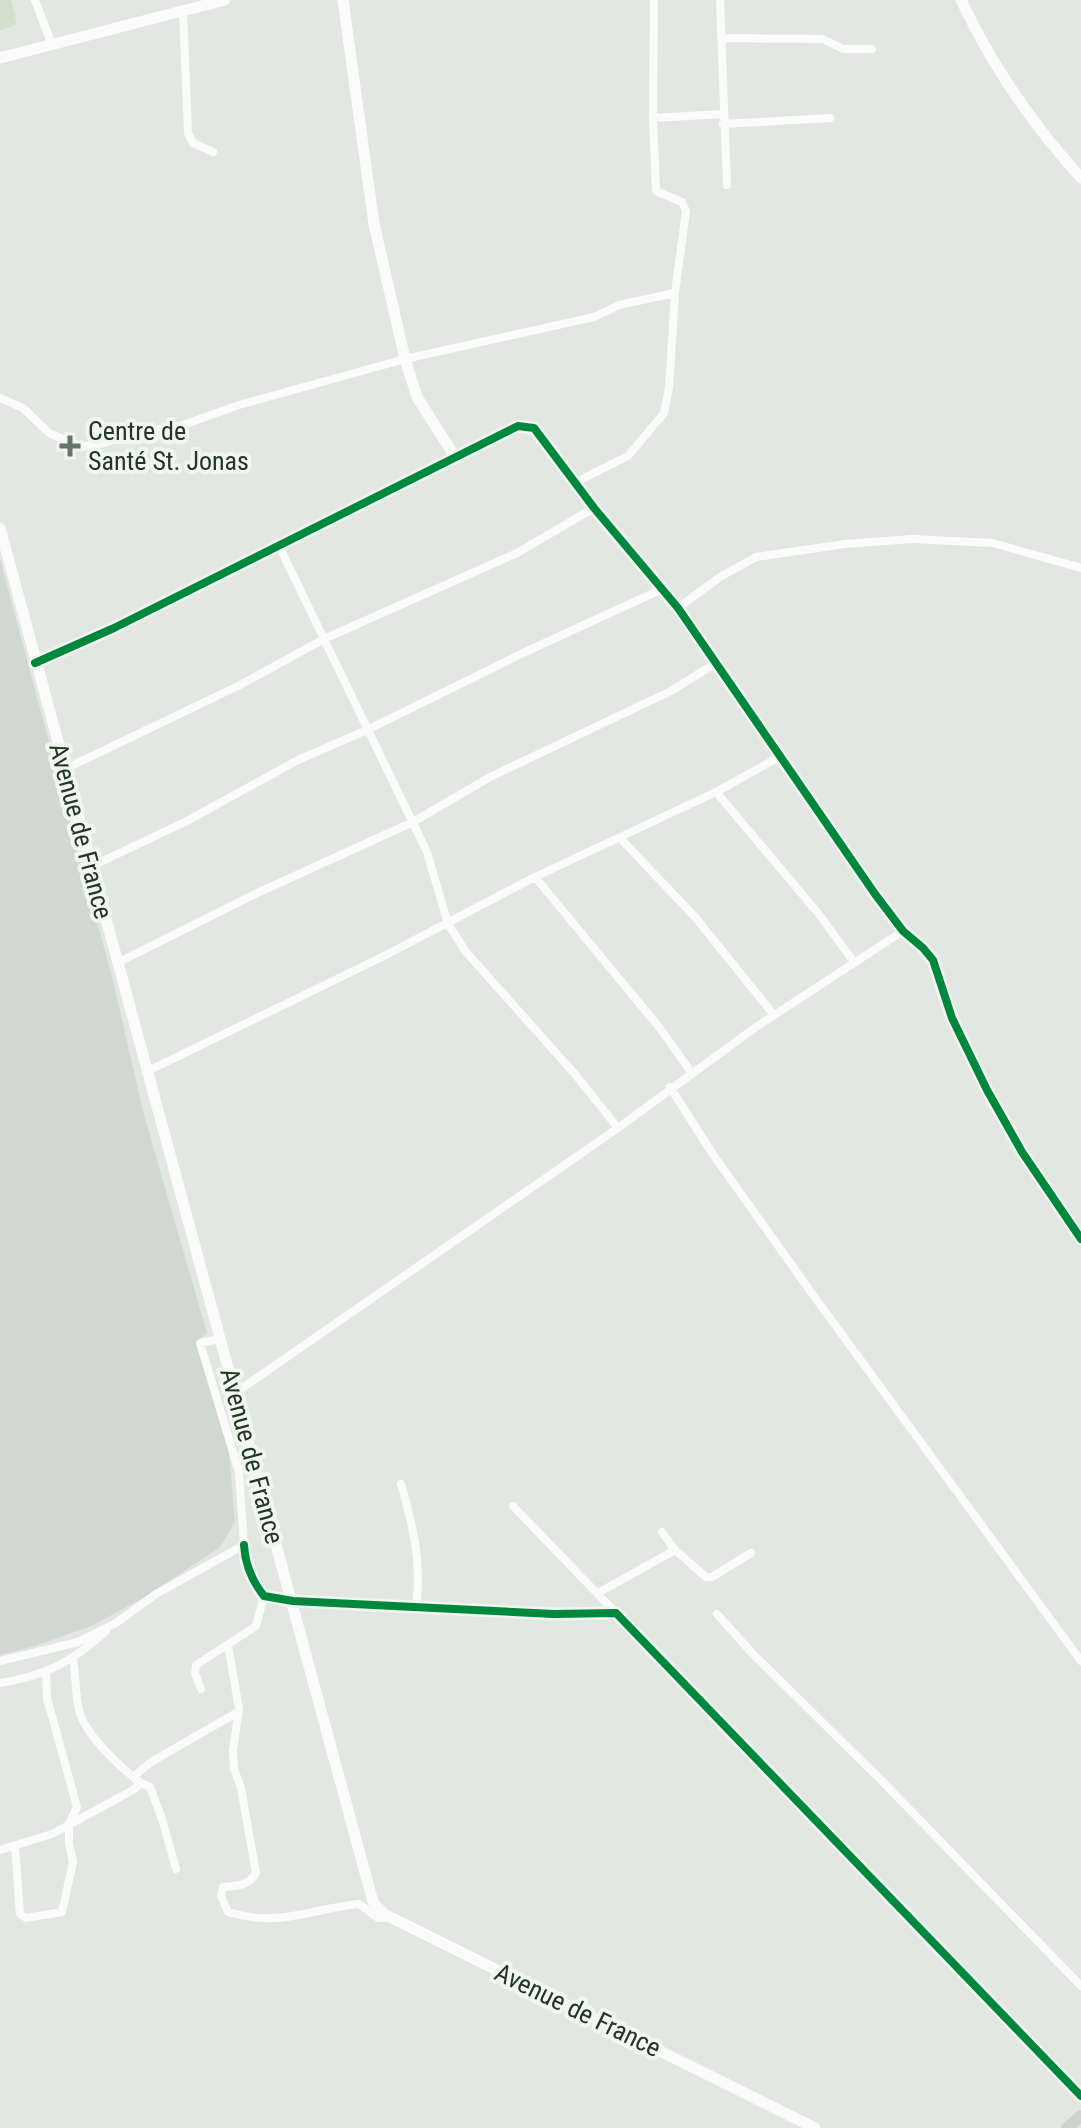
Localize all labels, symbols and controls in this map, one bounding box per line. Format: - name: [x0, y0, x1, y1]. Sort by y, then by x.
- place label: Centre de Santé St. Jonas: [88, 416, 249, 476]
- marker: Centre de Santé St. Jonas: [59, 435, 81, 457]
- street label: Avenue de France: [43, 740, 119, 922]
- street label: Avenue de France: [214, 1365, 290, 1547]
- street label: Avenue de France: [490, 1957, 666, 2063]

